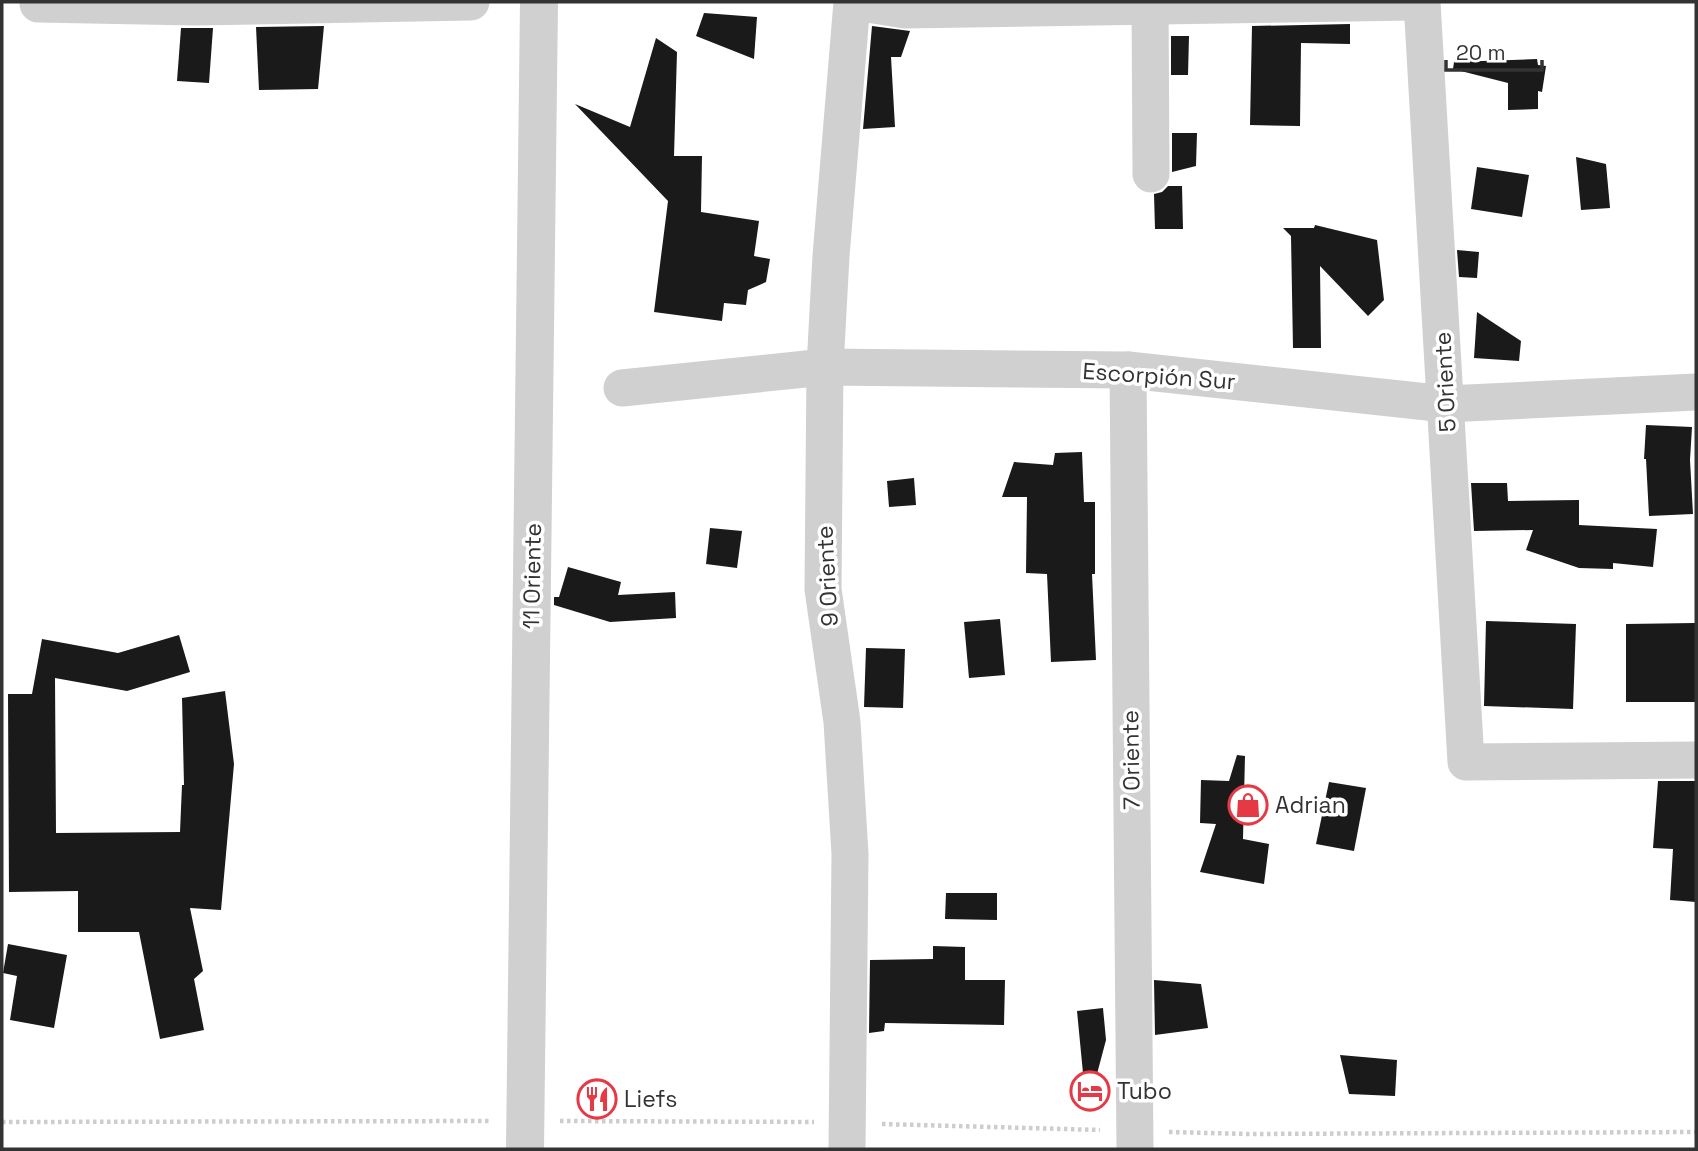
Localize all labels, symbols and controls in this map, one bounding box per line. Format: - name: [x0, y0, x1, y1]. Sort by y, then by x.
- scale bar: [1446, 28, 1542, 72]
- text: 20 m: [1456, 39, 1506, 66]
- street label: 5 Oriente: [1427, 331, 1463, 433]
- street label: Escorpión Sur: [1082, 356, 1236, 396]
- street label: 11 Oriente: [516, 523, 548, 629]
- street label: 9 Oriente: [809, 525, 845, 627]
- street label: 7 Oriente: [1115, 710, 1147, 810]
- shop icon: Adrian: [1227, 784, 1269, 826]
- place label: Adrian: [1275, 790, 1346, 820]
- hotel icon: Tubo: [1069, 1070, 1111, 1112]
- place label: Tubo: [1117, 1076, 1172, 1106]
- restaurant icon: Liefs: [576, 1078, 618, 1120]
- place label: Liefs: [624, 1084, 677, 1114]

